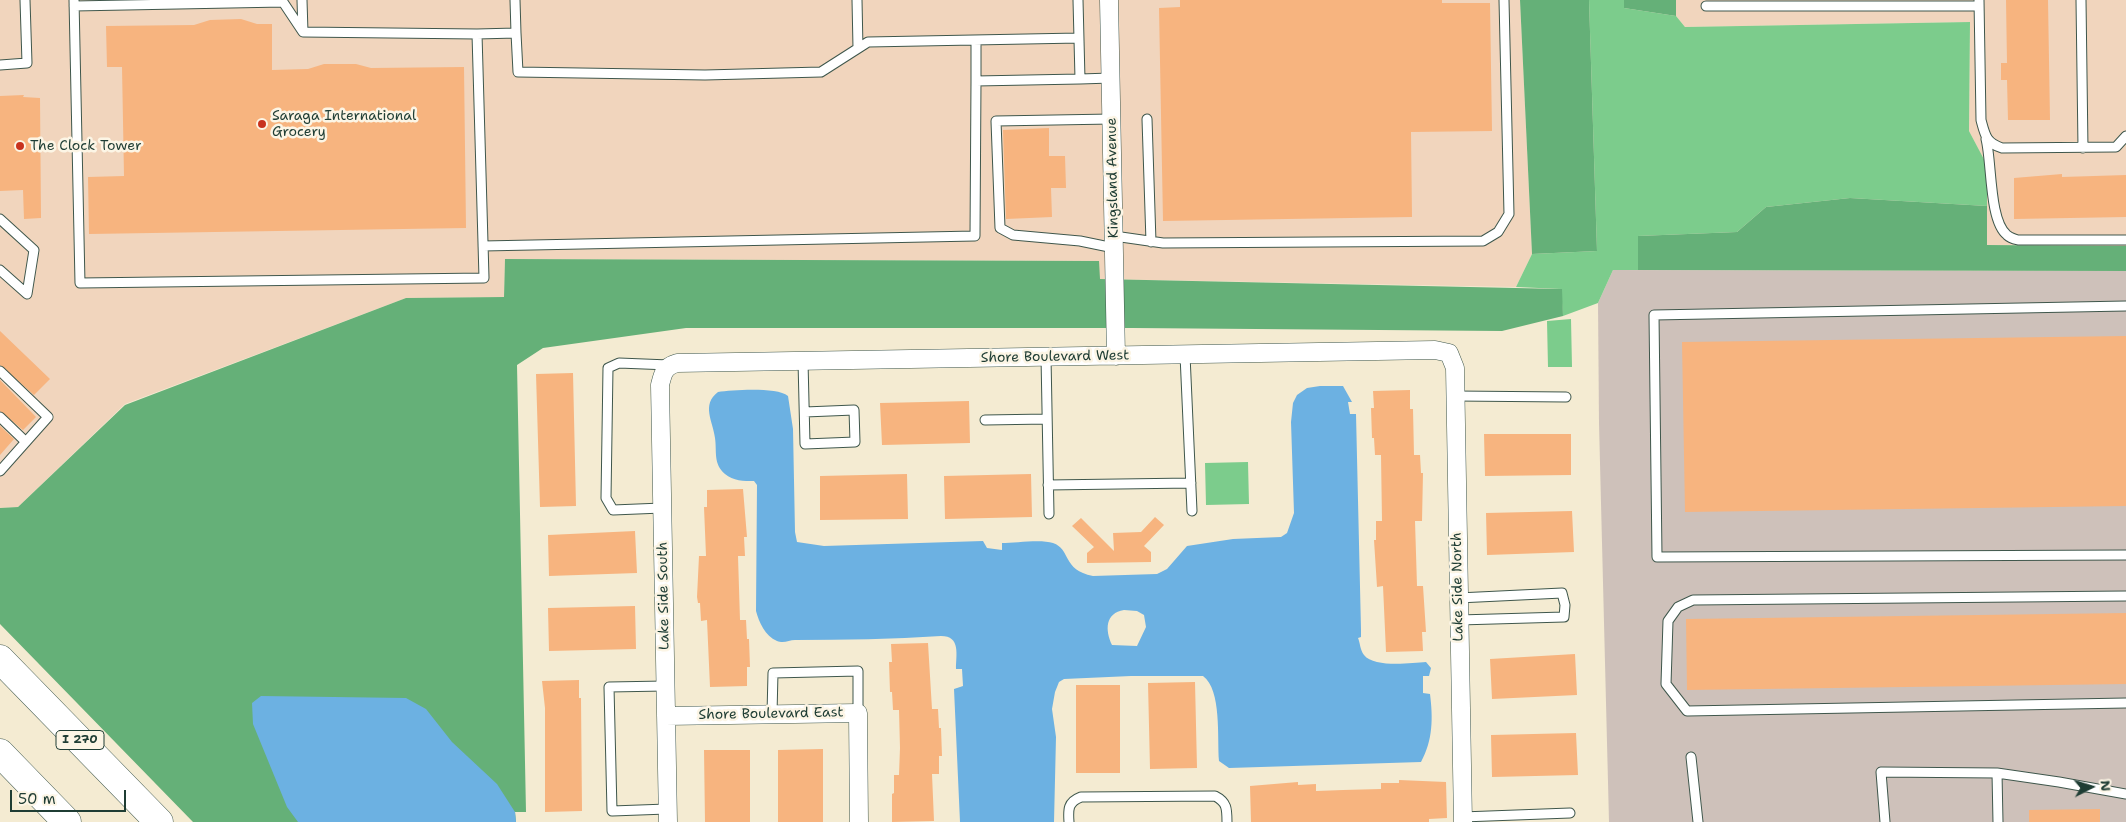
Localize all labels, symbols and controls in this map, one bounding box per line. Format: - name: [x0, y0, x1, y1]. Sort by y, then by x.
- place label: Saraga International Grocery: [272, 108, 416, 140]
- marker: Saraga International Grocery: [256, 118, 268, 130]
- street label: Kingsland Avenue: [1104, 118, 1122, 238]
- place label: The Clock Tower: [30, 138, 142, 154]
- marker: The Clock Tower: [14, 140, 26, 152]
- street label: Shore Boulevard West: [981, 347, 1129, 367]
- street label: Lake Side North: [1449, 532, 1467, 642]
- street label: Lake Side South: [655, 542, 673, 650]
- street label: Shore Boulevard East: [698, 704, 844, 724]
- road number: I 270: [56, 730, 104, 750]
- north arrow: [2066, 762, 2116, 812]
- text: N: [2096, 779, 2115, 792]
- scale bar: [12, 780, 129, 812]
- text: 50 m: [18, 789, 56, 809]

